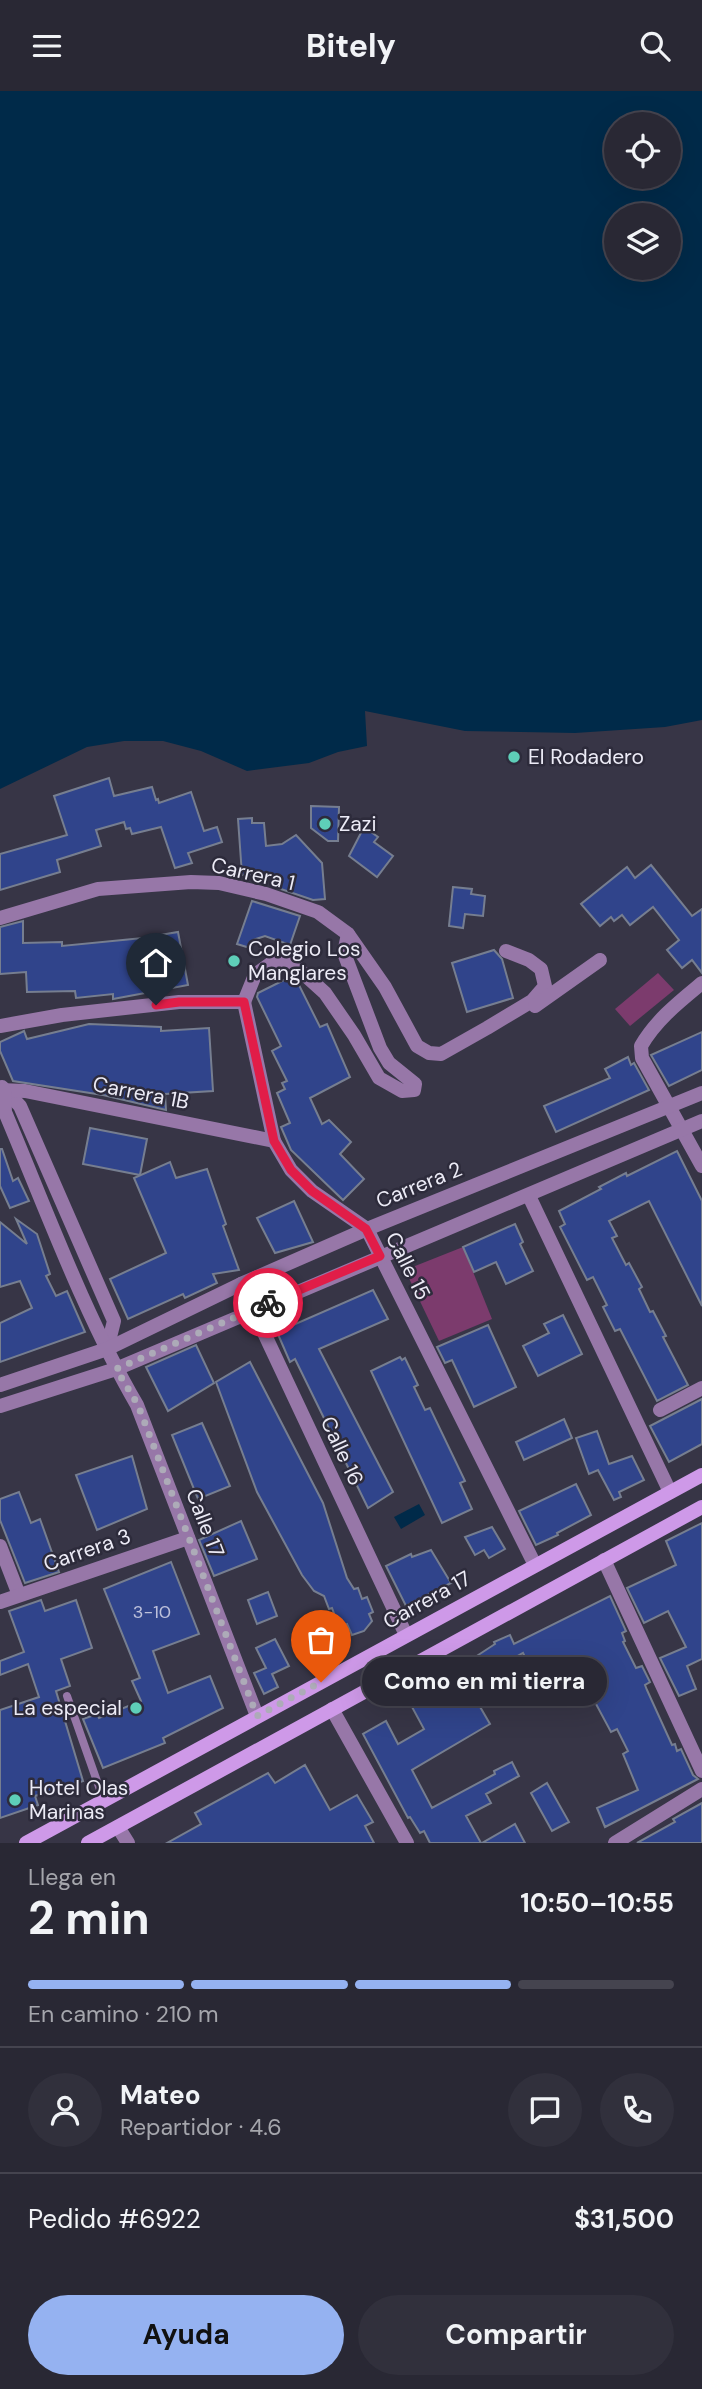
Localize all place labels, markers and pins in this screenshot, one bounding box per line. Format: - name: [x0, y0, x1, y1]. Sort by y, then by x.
- place label: El Rodadero: [528, 743, 644, 771]
- marker: El Rodadero: [506, 749, 522, 765]
- place label: Zazi: [339, 810, 376, 838]
- marker: Zazi: [317, 816, 333, 832]
- pin: [126, 933, 186, 1005]
- place label: Colegio Los Manglares: [248, 935, 360, 987]
- marker: Colegio Los Manglares: [226, 953, 242, 969]
- pin: [291, 1610, 351, 1682]
- callout: Como en mi tierra: [363, 1657, 608, 1707]
- place label: La especial: [13, 1694, 122, 1722]
- marker: La especial: [128, 1700, 144, 1716]
- place label: Hotel Olas Marinas: [29, 1774, 128, 1826]
- marker: Hotel Olas Marinas: [7, 1792, 23, 1808]

